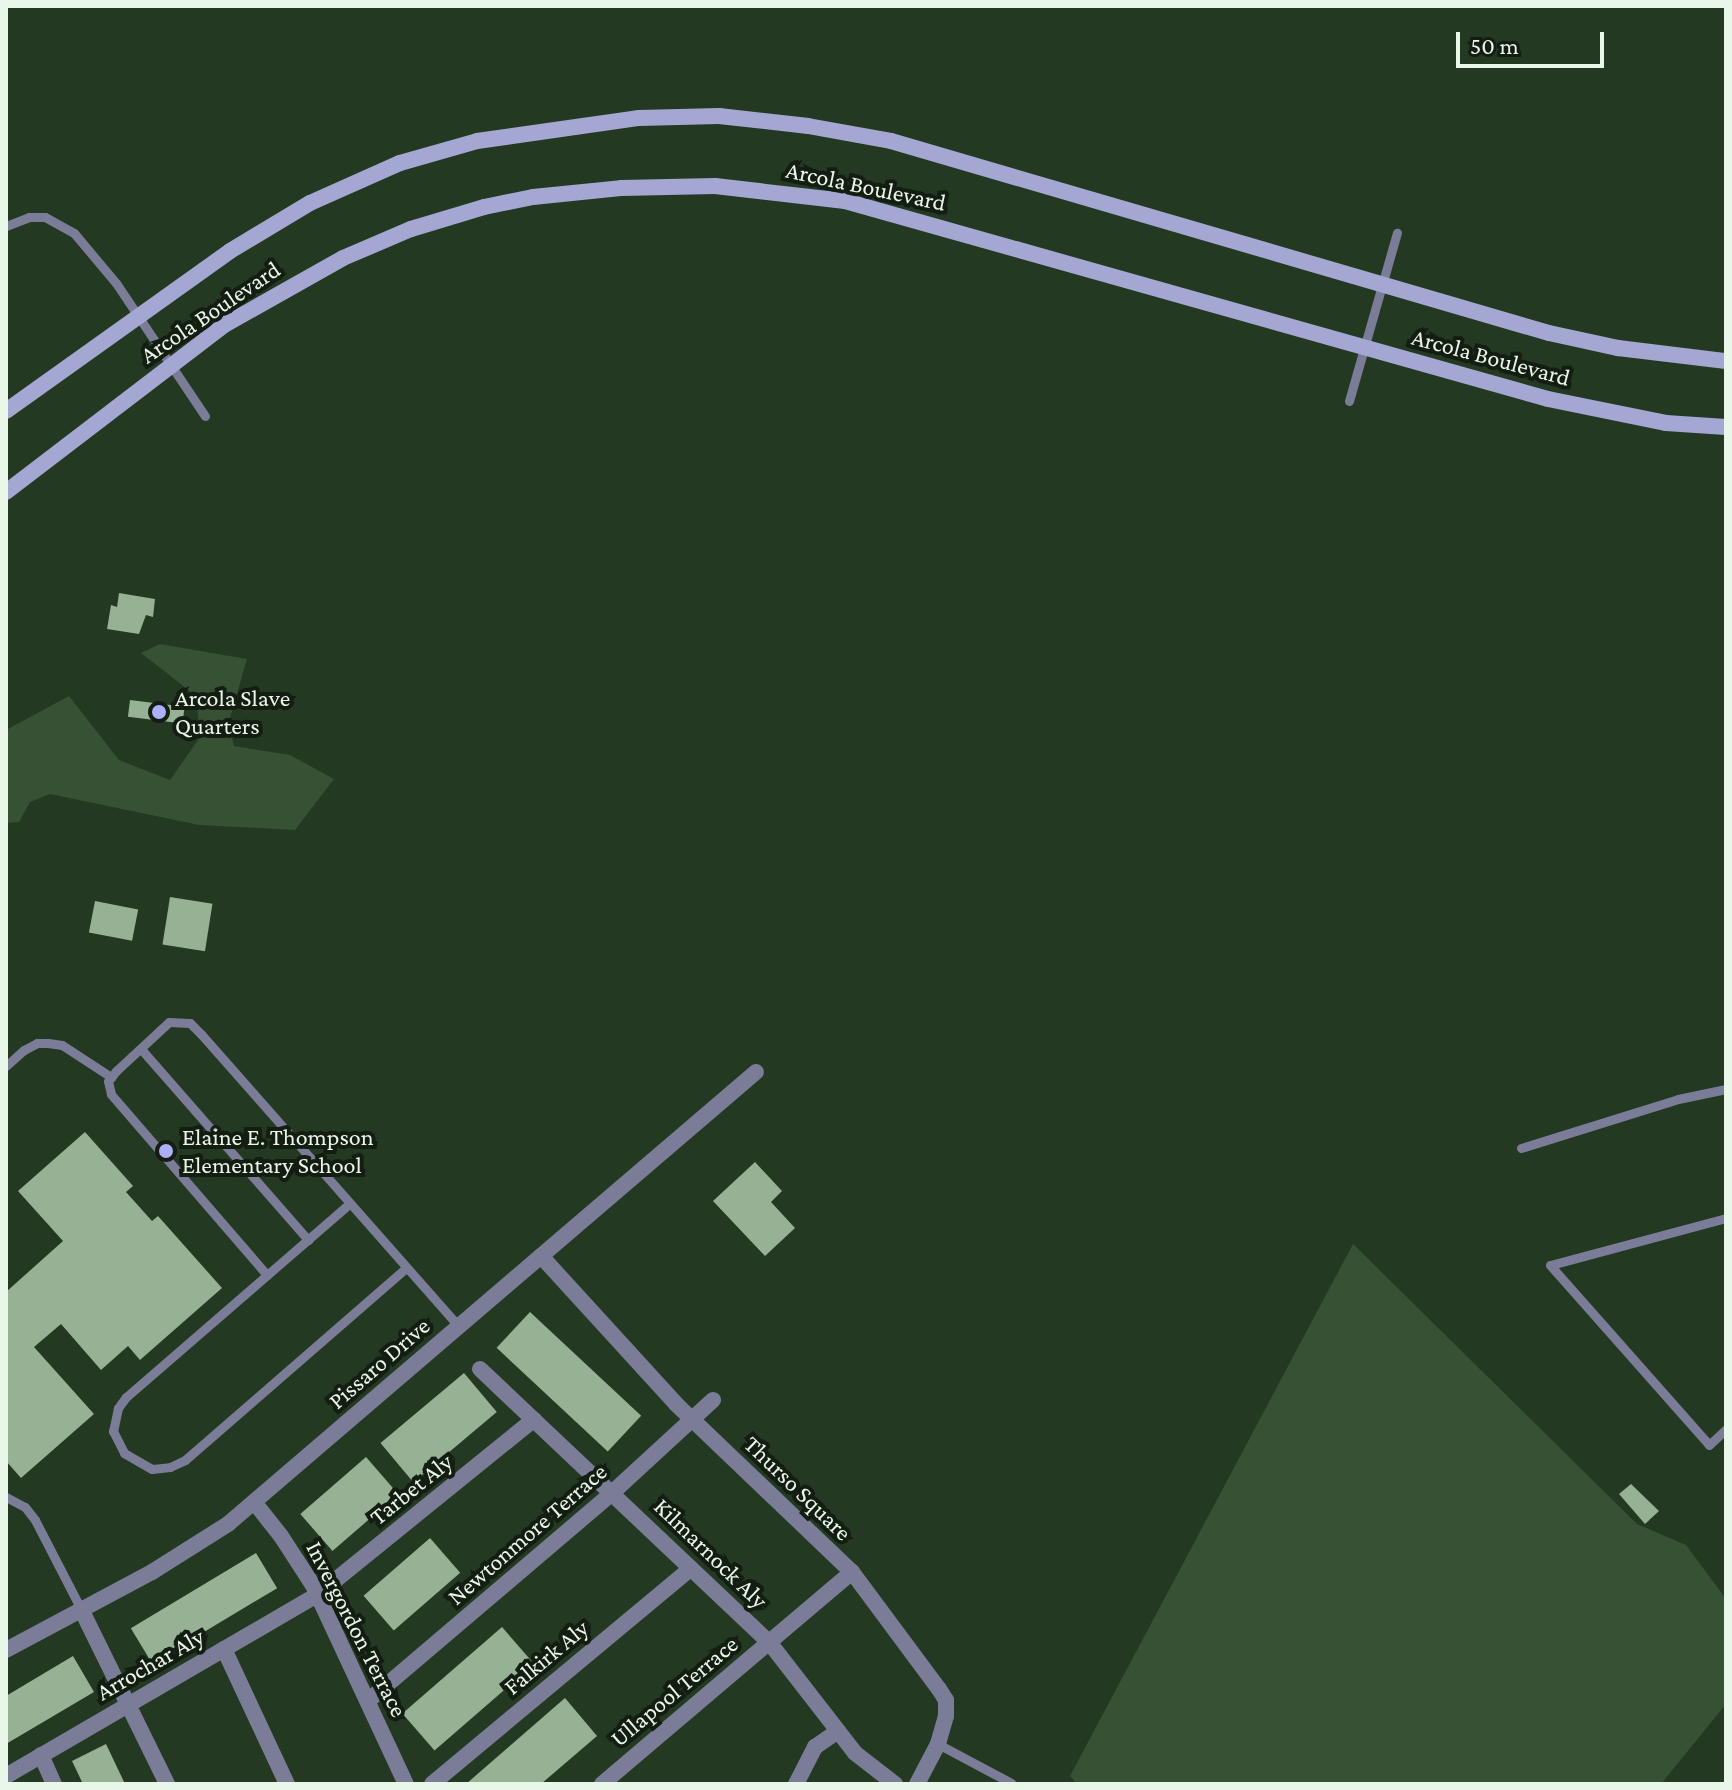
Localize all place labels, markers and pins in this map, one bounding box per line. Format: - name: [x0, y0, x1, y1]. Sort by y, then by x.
- place label: Arcola Slave Quarters: [175, 684, 290, 740]
- marker: Arcola Slave Quarters: [150, 703, 168, 721]
- place label: Elaine E. Thompson Elementary School: [182, 1123, 374, 1179]
- marker: Elaine E. Thompson Elementary School: [157, 1142, 175, 1160]

